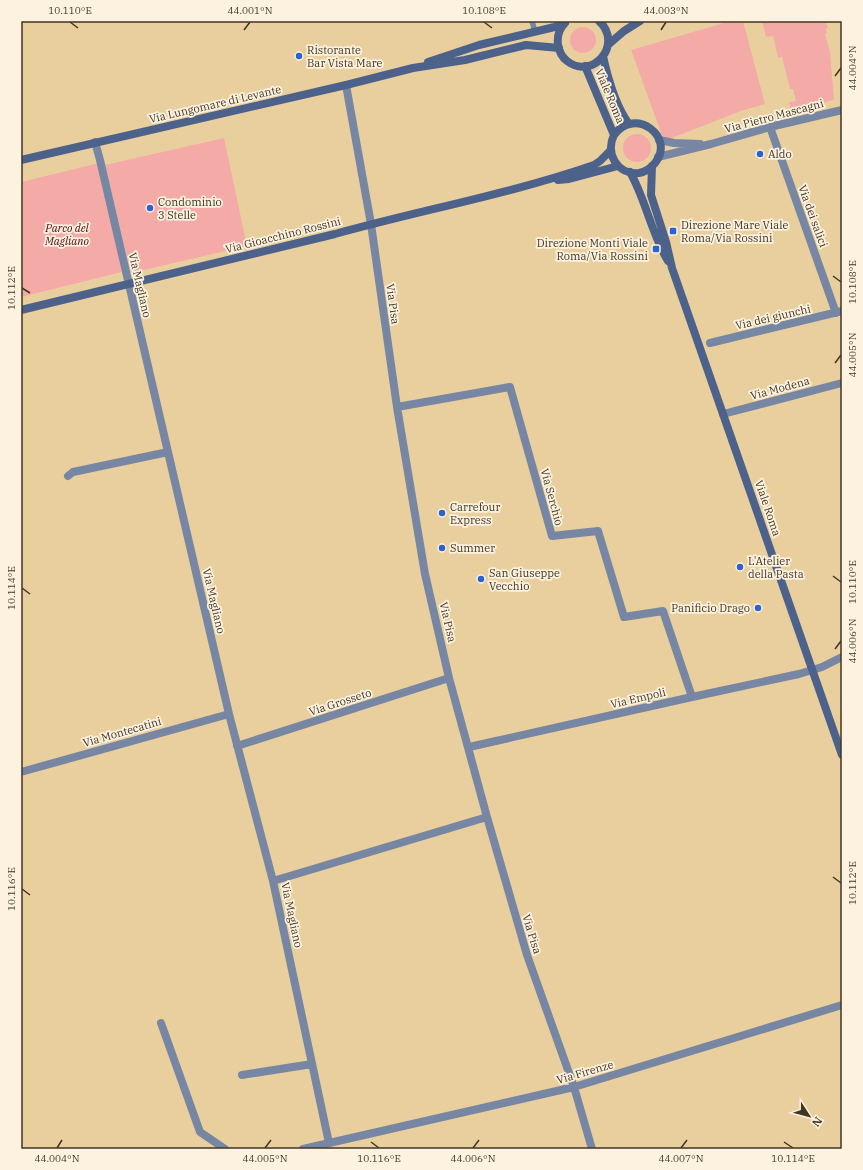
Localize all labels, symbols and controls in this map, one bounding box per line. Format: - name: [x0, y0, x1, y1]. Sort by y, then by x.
- text: 10.110°E: [48, 4, 92, 17]
- text: 44.001°N: [227, 4, 273, 17]
- text: 10.108°E: [462, 4, 506, 17]
- text: 44.003°N: [643, 4, 689, 17]
- place label: Ristorante Bar Vista Mare: [307, 43, 383, 70]
- text: 44.004°N: [846, 45, 859, 91]
- marker: Ristorante Bar Vista Mare: [294, 51, 304, 61]
- street label: Viale Roma: [592, 66, 628, 126]
- street label: Via Lungomare di Levante: [148, 82, 282, 126]
- street label: Via Pietro Mascagni: [723, 96, 826, 136]
- place label: Aldo: [768, 147, 792, 161]
- marker: Aldo: [755, 149, 765, 159]
- street label: Via dei salici: [795, 183, 831, 249]
- place label: Condominio 3 Stelle: [158, 195, 222, 222]
- marker: Condominio 3 Stelle: [145, 203, 155, 213]
- street label: Via Gioacchino Rossini: [224, 214, 343, 256]
- place label: Direzione Mare Viale Roma/Via Rossini: [681, 218, 788, 245]
- park label: Parco del Magliano: [44, 221, 90, 248]
- marker: Direzione Mare Viale Roma/Via Rossini: [668, 226, 678, 236]
- place label: Direzione Monti Viale Roma/Via Rossini: [537, 236, 649, 263]
- marker: Direzione Monti Viale Roma/Via Rossini: [651, 244, 661, 254]
- street label: Via Magliano: [126, 251, 154, 319]
- text: 10.108°E: [846, 260, 859, 304]
- text: 10.112°E: [5, 266, 18, 310]
- street label: Via Pisa: [383, 283, 403, 325]
- street label: Via dei giunchi: [734, 301, 813, 332]
- text: 44.005°N: [846, 332, 859, 378]
- street label: Via Modena: [749, 373, 811, 403]
- street label: Via Serchio: [538, 467, 566, 527]
- street label: Viale Roma: [752, 478, 784, 538]
- place label: Carrefour Express: [450, 500, 500, 527]
- marker: Carrefour Express: [437, 508, 447, 518]
- place label: Summer: [450, 541, 495, 555]
- marker: Summer: [437, 543, 447, 553]
- place label: L'Atelier della Pasta: [748, 554, 804, 581]
- text: 10.110°E: [846, 560, 859, 604]
- marker: L'Atelier della Pasta: [735, 562, 745, 572]
- text: 10.114°E: [5, 566, 18, 610]
- place label: San Giuseppe Vecchio: [489, 566, 560, 593]
- street label: Via Magliano: [200, 567, 228, 635]
- marker: San Giuseppe Vecchio: [476, 574, 486, 584]
- street label: Via Pisa: [437, 601, 459, 643]
- place label: Panificio Drago: [671, 601, 750, 615]
- marker: Panificio Drago: [753, 603, 763, 613]
- text: 44.006°N: [846, 618, 859, 664]
- street label: Via Grosseto: [307, 685, 373, 719]
- street label: Via Empoli: [609, 685, 668, 711]
- street label: Via Montecatini: [81, 714, 163, 750]
- text: 10.112°E: [846, 861, 859, 905]
- text: 10.116°E: [5, 867, 18, 911]
- street label: Via Magliano: [278, 881, 306, 949]
- street label: Via Pisa: [519, 912, 545, 956]
- street label: Via Firenze: [555, 1057, 615, 1087]
- north arrow: [789, 1096, 829, 1136]
- text: N: [809, 1114, 825, 1130]
- text: 44.004°N: [34, 1152, 80, 1165]
- text: 44.005°N: [242, 1152, 288, 1165]
- text: 10.116°E: [357, 1152, 401, 1165]
- text: 44.006°N: [450, 1152, 496, 1165]
- text: 44.007°N: [658, 1152, 704, 1165]
- text: 10.114°E: [771, 1152, 815, 1165]

